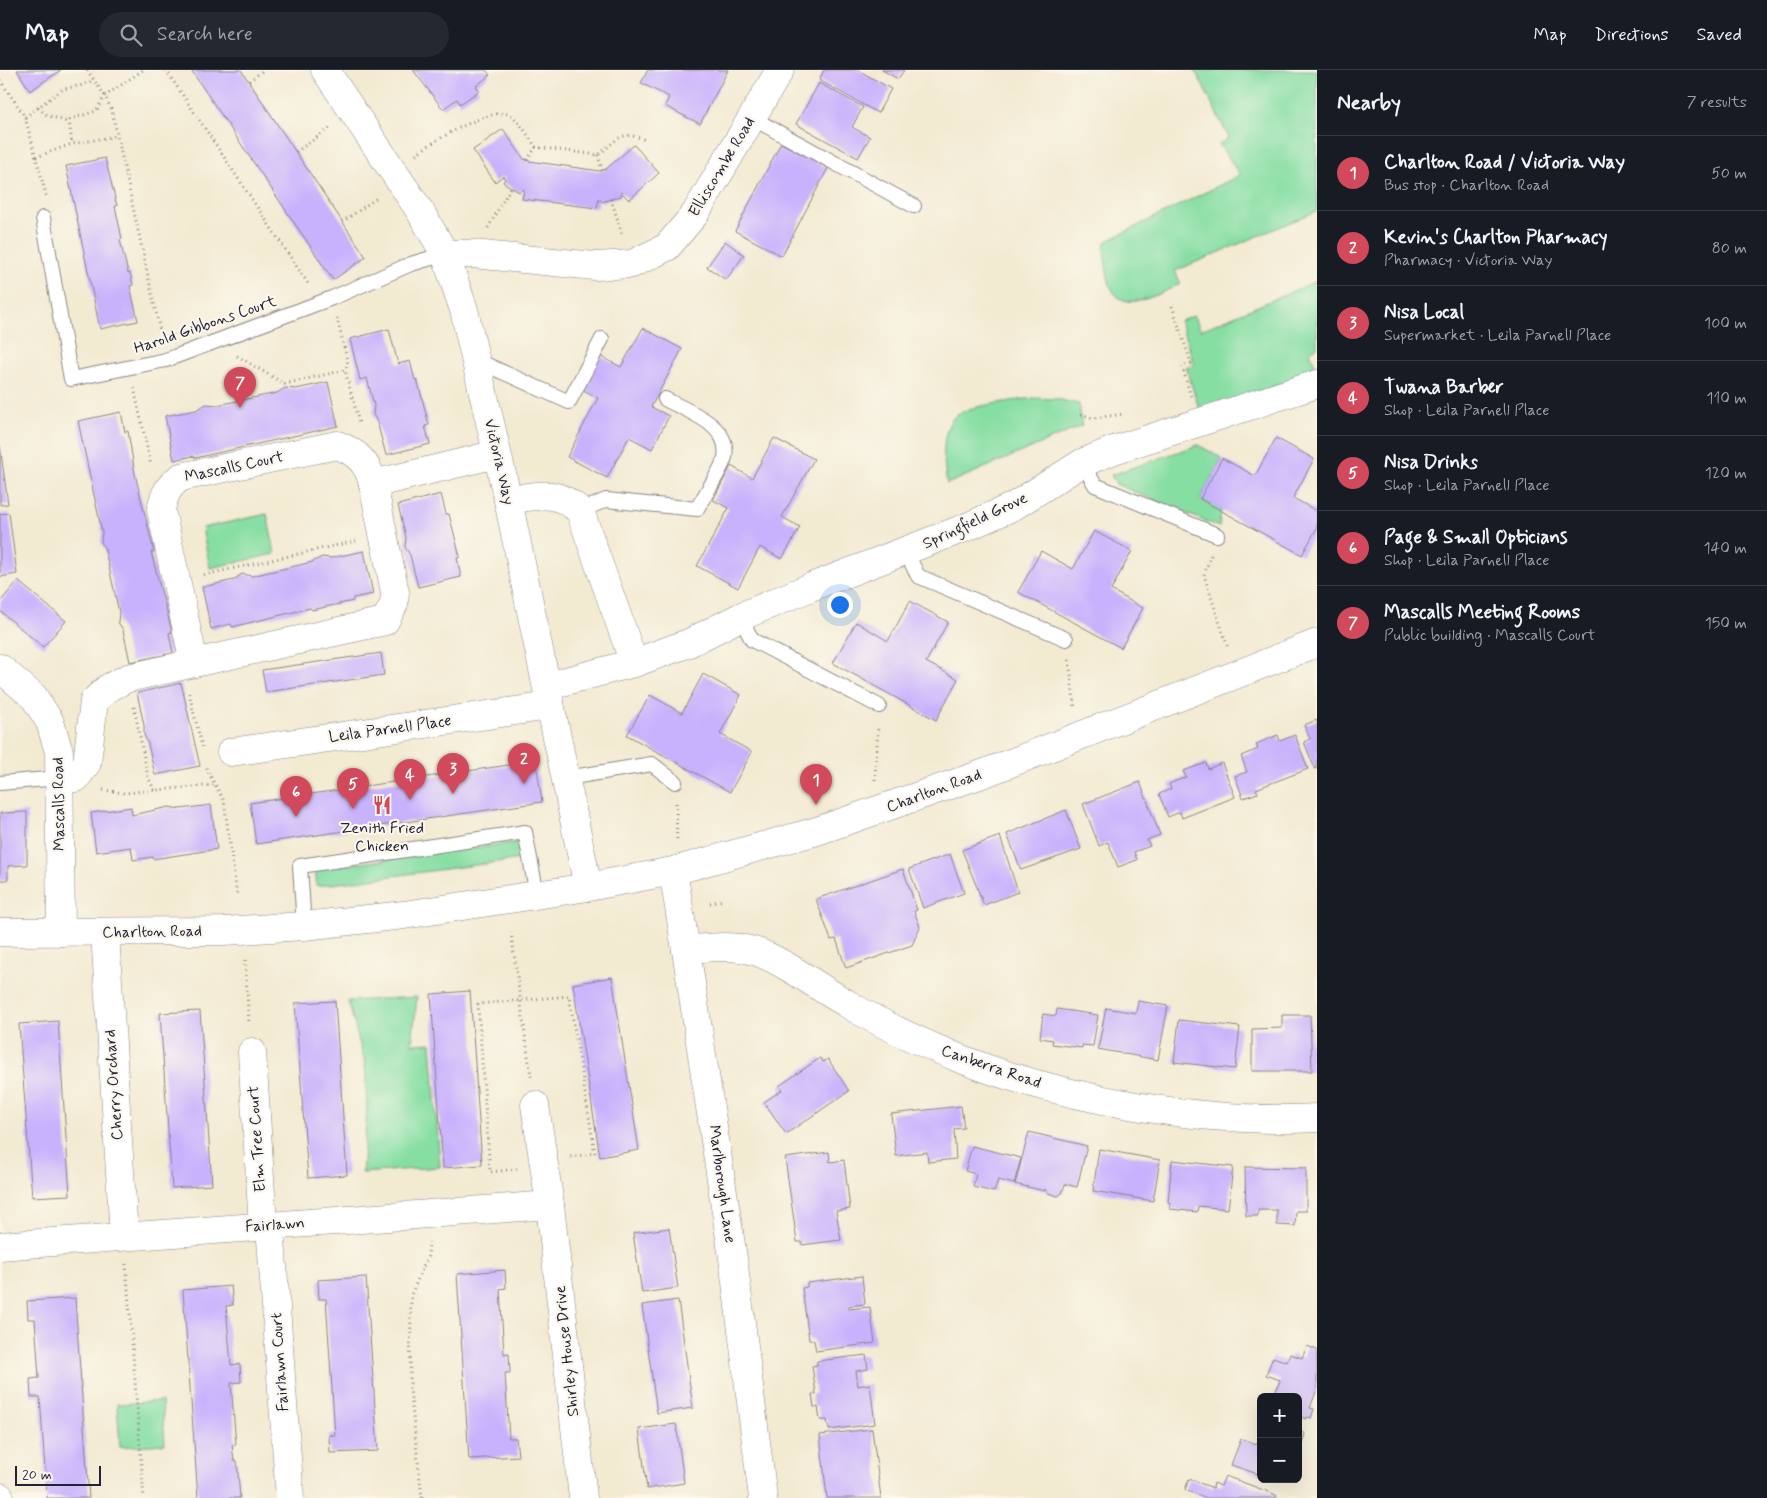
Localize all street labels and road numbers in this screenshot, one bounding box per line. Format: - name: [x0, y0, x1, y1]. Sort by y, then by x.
- street label: Elliscombe Road: [684, 113, 760, 221]
- street label: Harold Gibbons Court: [131, 291, 280, 359]
- street label: Victoria Way: [479, 417, 519, 507]
- street label: Mascalls Court: [183, 446, 286, 488]
- street label: Springfield Grove: [919, 487, 1031, 555]
- street label: Leila Parnell Place: [327, 710, 453, 748]
- street label: Mascalls Road: [48, 757, 70, 851]
- street label: Charlton Road: [884, 764, 984, 818]
- street label: Charlton Road: [102, 921, 202, 943]
- street label: Cherry Orchard: [100, 1029, 128, 1141]
- street label: Canberra Road: [938, 1040, 1044, 1094]
- street label: Elm Tree Court: [243, 1085, 271, 1193]
- street label: Marlborough Lane: [703, 1124, 741, 1244]
- street label: Fairlawn: [245, 1212, 305, 1238]
- street label: Shirley House Drive: [550, 1284, 584, 1418]
- street label: Fairlawn Court: [266, 1312, 294, 1412]

